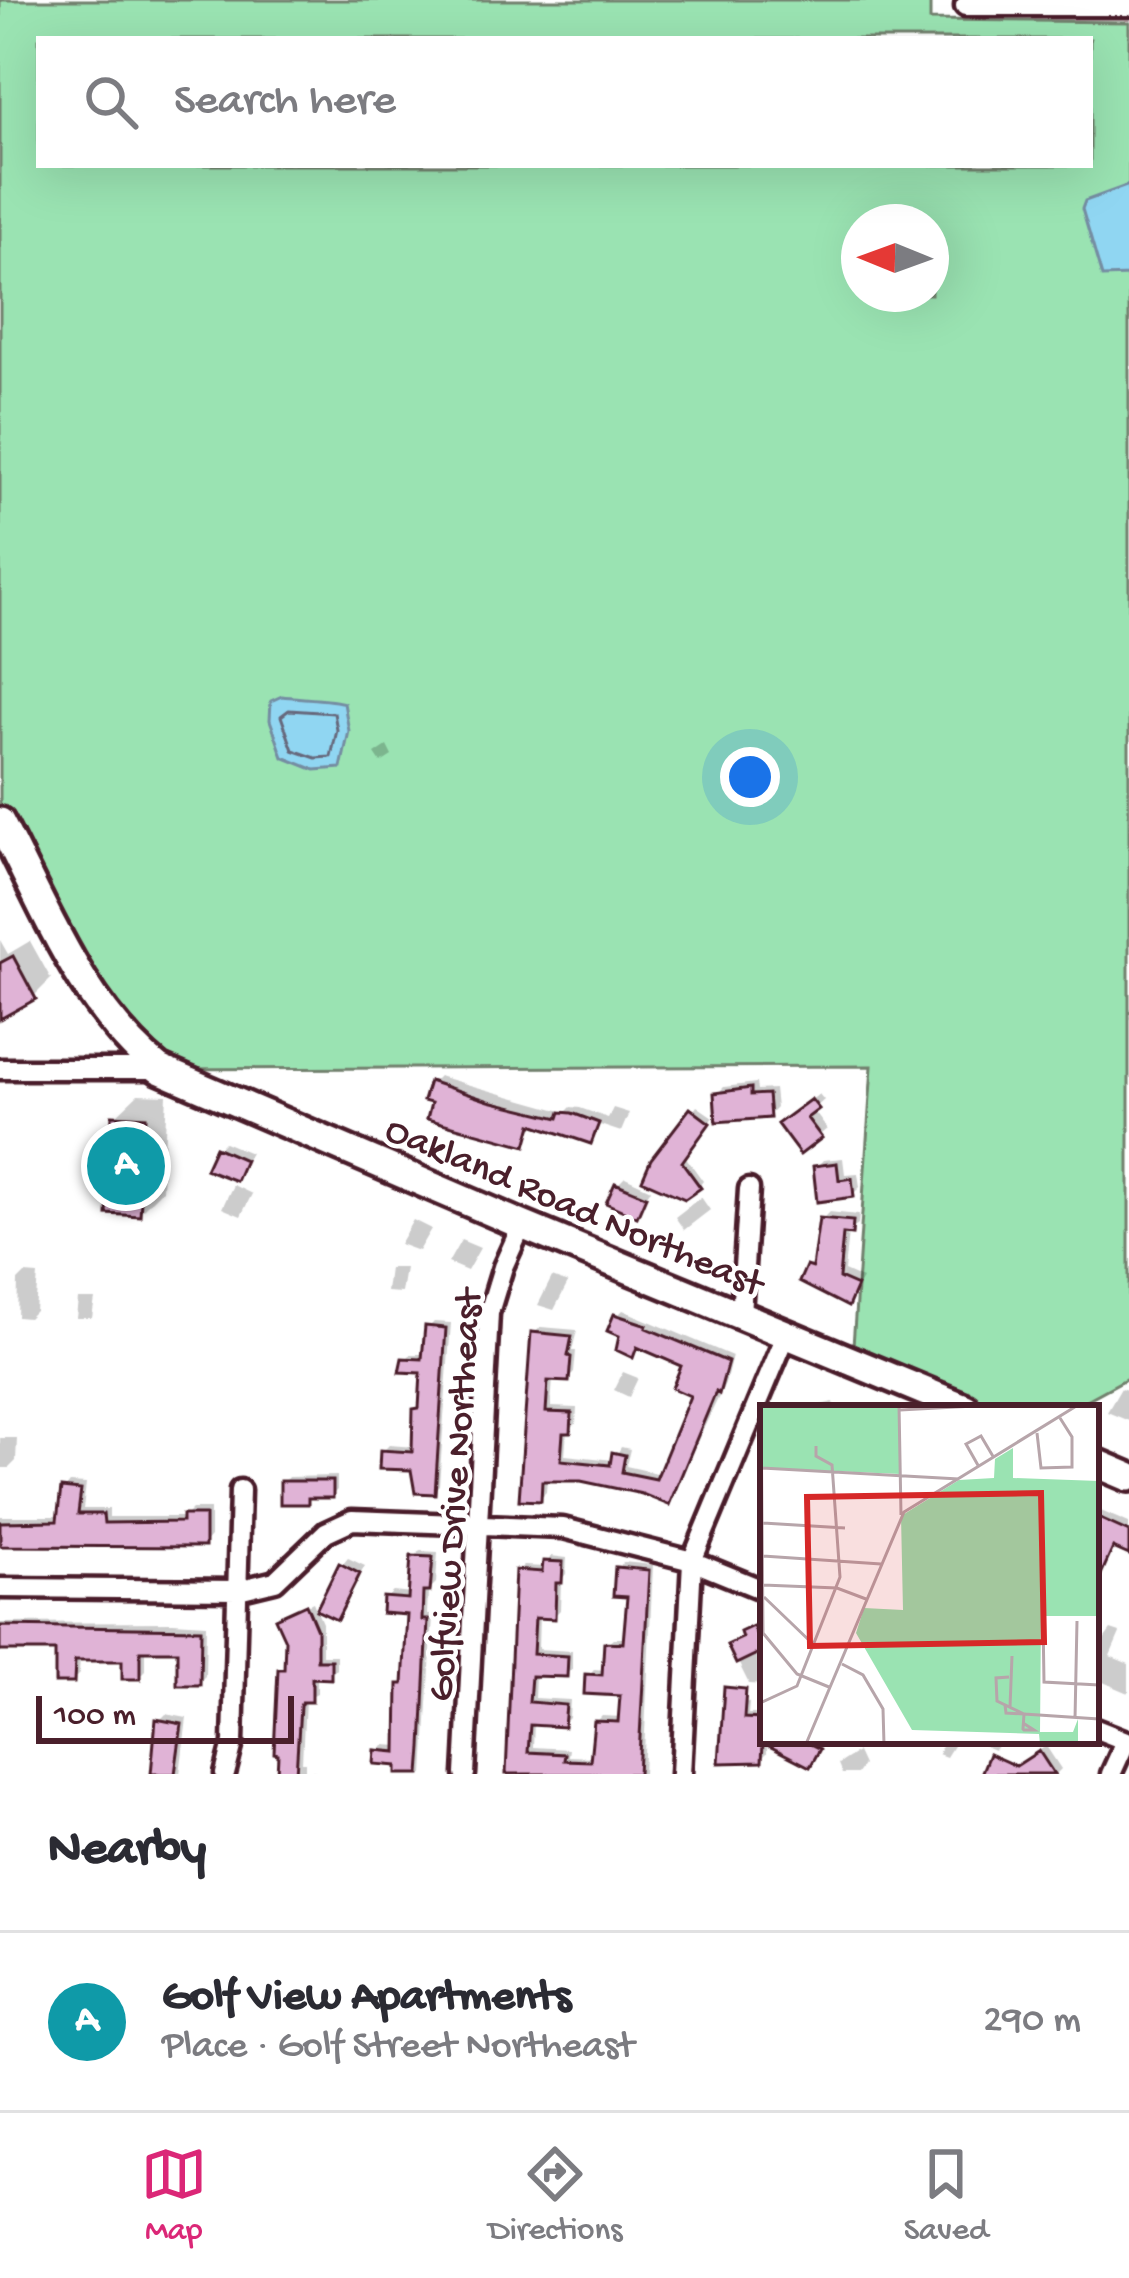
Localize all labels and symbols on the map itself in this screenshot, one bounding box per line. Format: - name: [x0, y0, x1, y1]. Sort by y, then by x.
- north arrow: [841, 204, 949, 312]
- your location: [720, 747, 780, 807]
- street label: Oakland Road Northeast: [377, 1109, 772, 1311]
- pin: A: [87, 1121, 165, 1211]
- street label: Golfview Drive Northeast: [421, 1285, 496, 1703]
- inset map: [760, 1405, 1099, 1744]
- scale bar: [36, 1690, 294, 1743]

